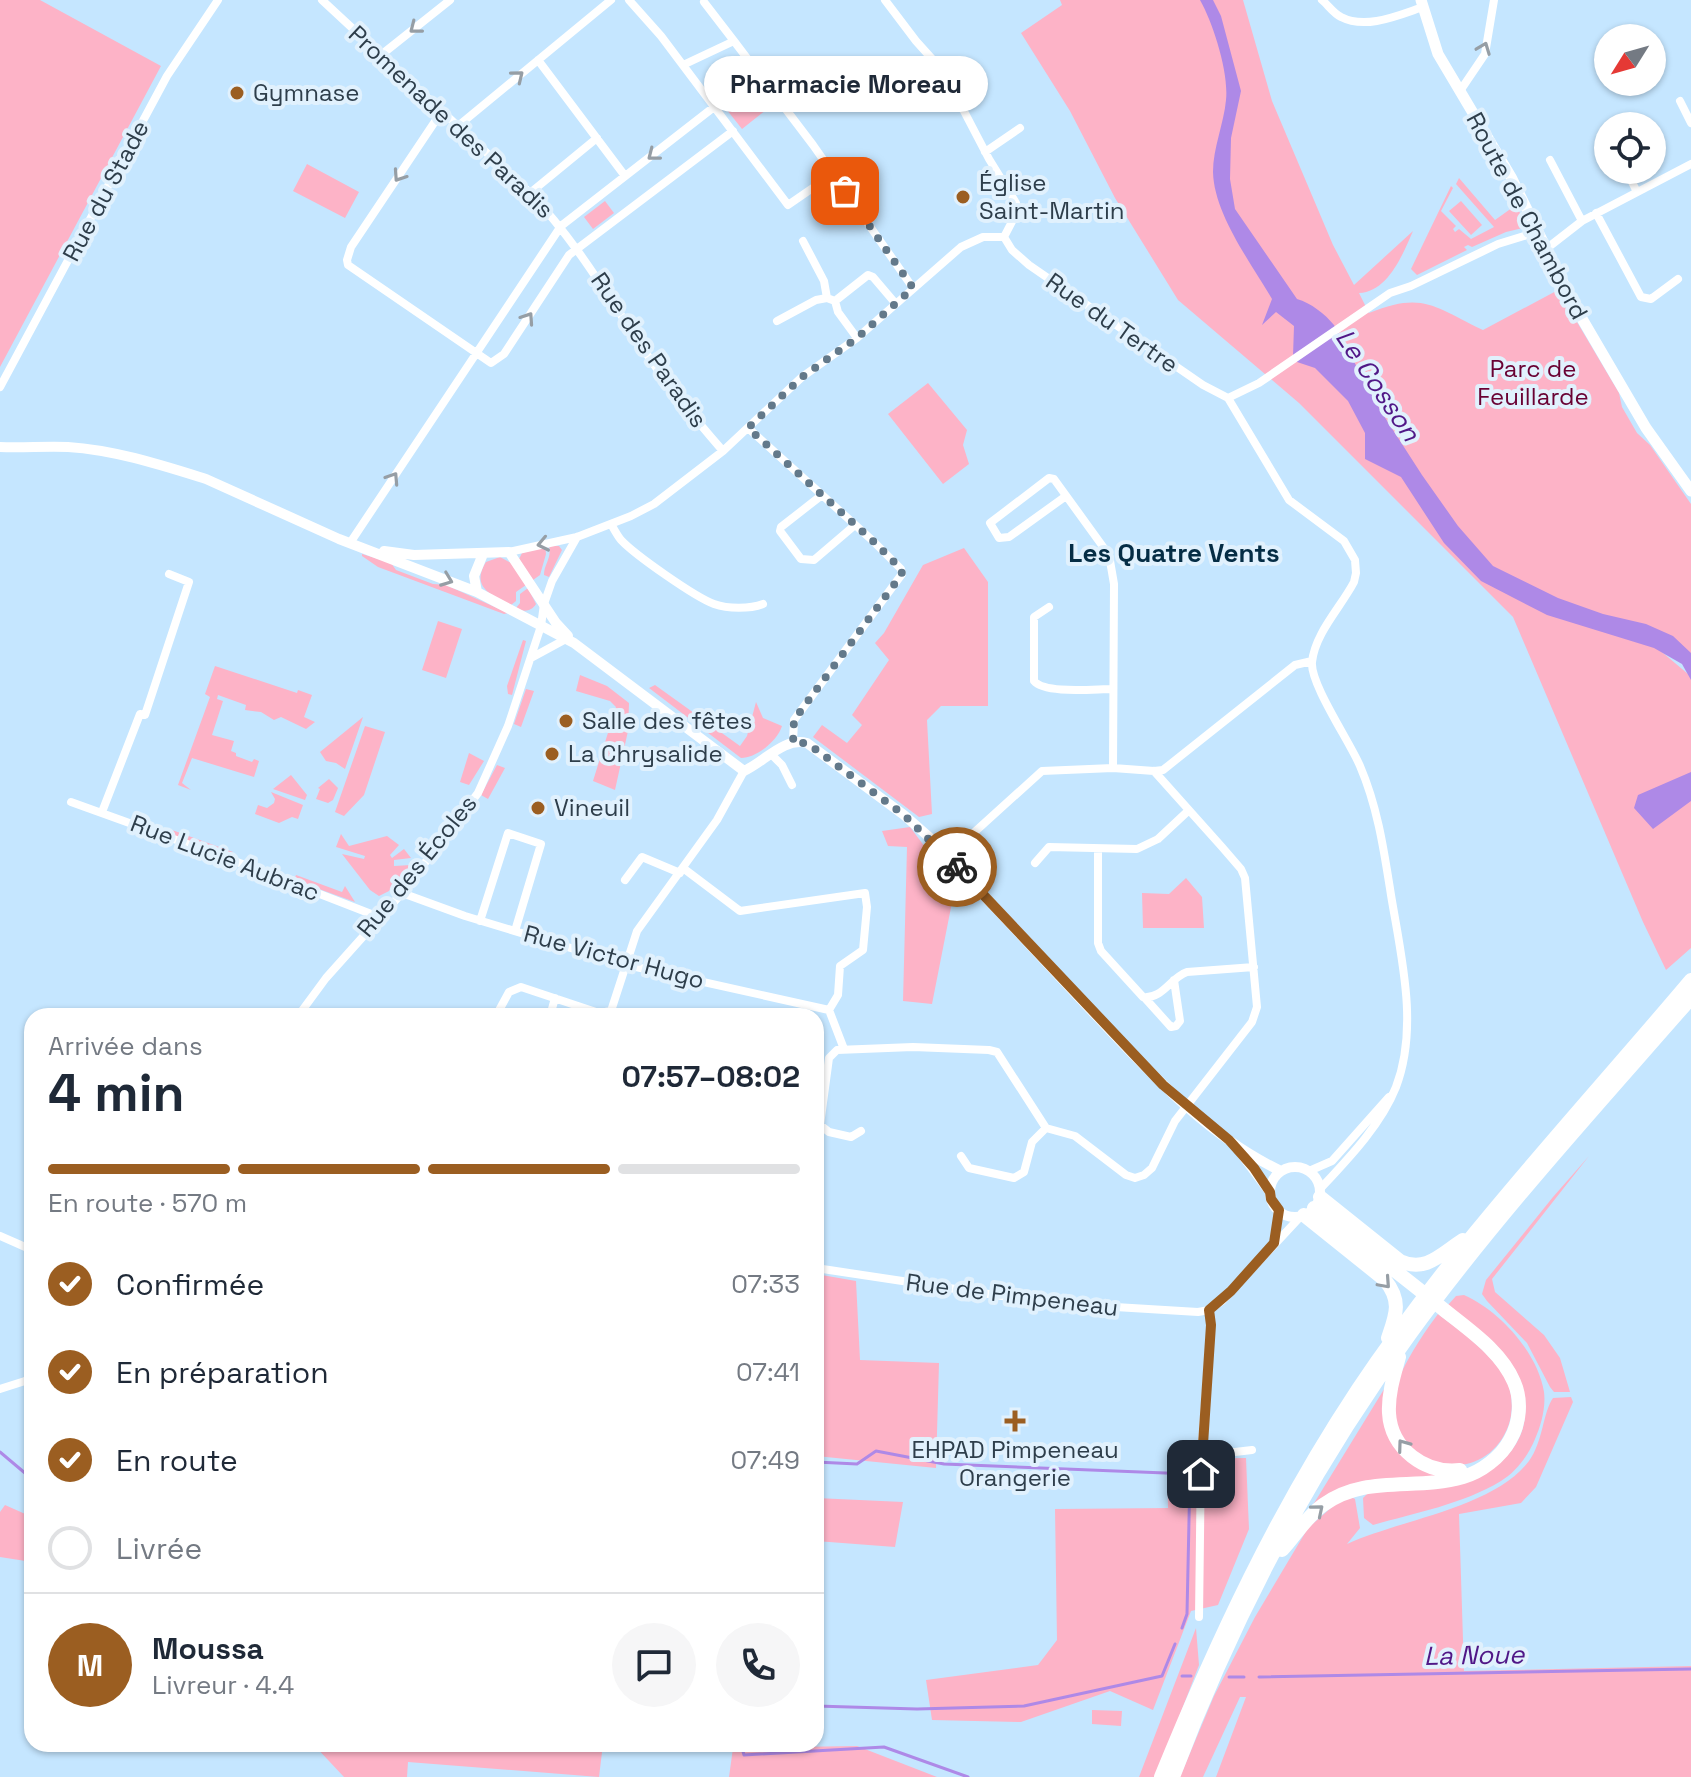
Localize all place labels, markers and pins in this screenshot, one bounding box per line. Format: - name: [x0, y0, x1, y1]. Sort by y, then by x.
- callout: Pharmacie Moreau: [703, 55, 987, 111]
- place label: Gymnase: [253, 77, 359, 108]
- marker: Gymnase: [228, 84, 246, 102]
- pin: [811, 157, 879, 225]
- place label: Église Saint-Martin: [979, 167, 1125, 226]
- marker: Église Saint-Martin: [954, 188, 972, 206]
- place label: Salle des fêtes: [582, 705, 752, 736]
- marker: Salle des fêtes: [557, 712, 575, 730]
- place label: La Chrysalide: [568, 738, 723, 769]
- marker: La Chrysalide: [543, 745, 561, 763]
- place label: Vineuil: [554, 792, 630, 823]
- marker: Vineuil: [529, 799, 547, 817]
- marker: EHPAD Pimpeneau Orangerie: [1004, 1410, 1026, 1432]
- place label: EHPAD Pimpeneau Orangerie: [911, 1434, 1119, 1493]
- pin: [1167, 1440, 1235, 1508]

